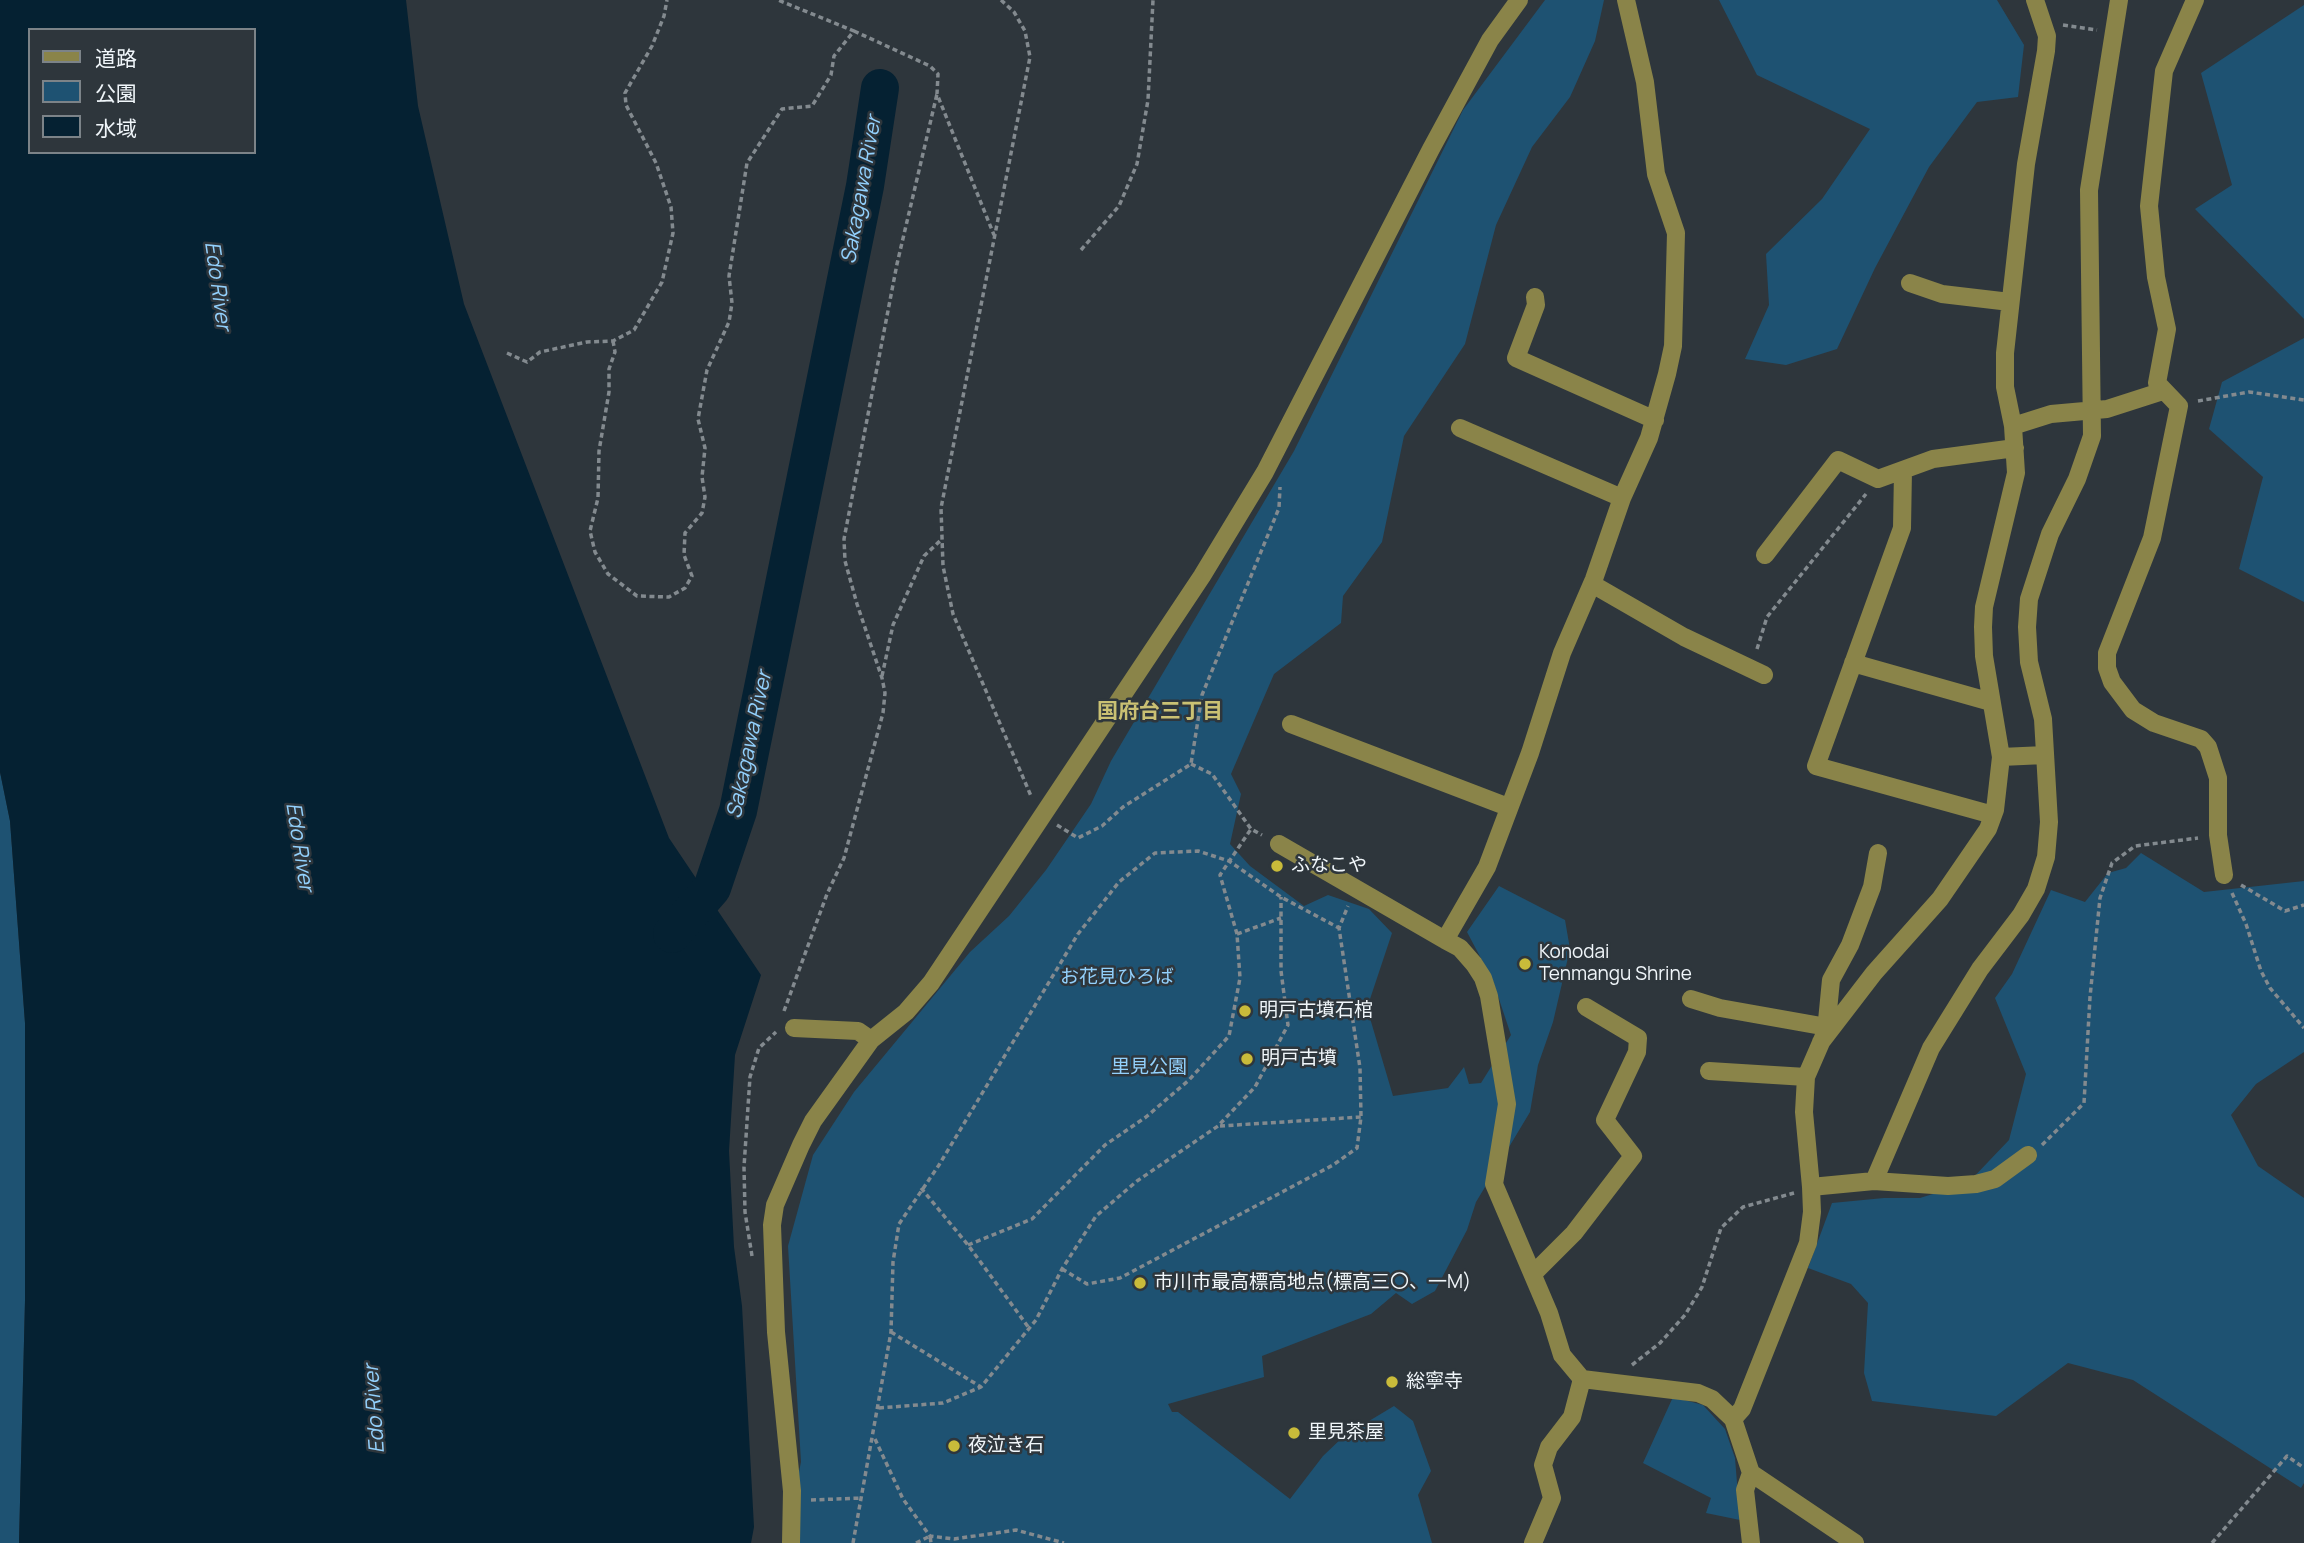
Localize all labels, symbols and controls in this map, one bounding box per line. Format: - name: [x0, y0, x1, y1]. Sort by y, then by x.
- legend: [28, 28, 256, 154]
- text: 道路: [95, 44, 137, 72]
- text: 公園: [95, 79, 137, 107]
- text: 水域: [95, 114, 137, 142]
- water label: Sakagawa River: [837, 114, 887, 266]
- water label: Edo River: [198, 240, 236, 332]
- water label: Sakagawa River: [722, 669, 778, 821]
- district label: 国府台三丁目: [1097, 699, 1223, 725]
- water label: Edo River: [280, 801, 318, 893]
- place label: ふなこや: [1291, 855, 1367, 877]
- marker: ふなこや: [1269, 858, 1285, 874]
- place label: Konodai Tenmangu Shrine: [1539, 942, 1692, 986]
- marker: Konodai Tenmangu Shrine: [1517, 956, 1533, 972]
- park label: お花見ひろば: [1060, 967, 1174, 989]
- place label: 明戸古墳石棺: [1259, 1000, 1373, 1022]
- marker: 明戸古墳石棺: [1237, 1003, 1253, 1019]
- place label: 明戸古墳: [1261, 1048, 1337, 1070]
- marker: 明戸古墳: [1239, 1051, 1255, 1067]
- park label: 里見公園: [1111, 1057, 1187, 1079]
- place label: 市川市最高標高地点(標高三〇、一M): [1154, 1272, 1471, 1294]
- marker: 市川市最高標高地点(標高三〇、一M): [1132, 1275, 1148, 1291]
- water label: Edo River: [359, 1364, 391, 1454]
- place label: 総寧寺: [1406, 1371, 1463, 1393]
- marker: 総寧寺: [1384, 1374, 1400, 1390]
- place label: 里見茶屋: [1308, 1422, 1384, 1444]
- marker: 里見茶屋: [1286, 1425, 1302, 1441]
- place label: 夜泣き石: [968, 1435, 1044, 1457]
- marker: 夜泣き石: [946, 1438, 962, 1454]

